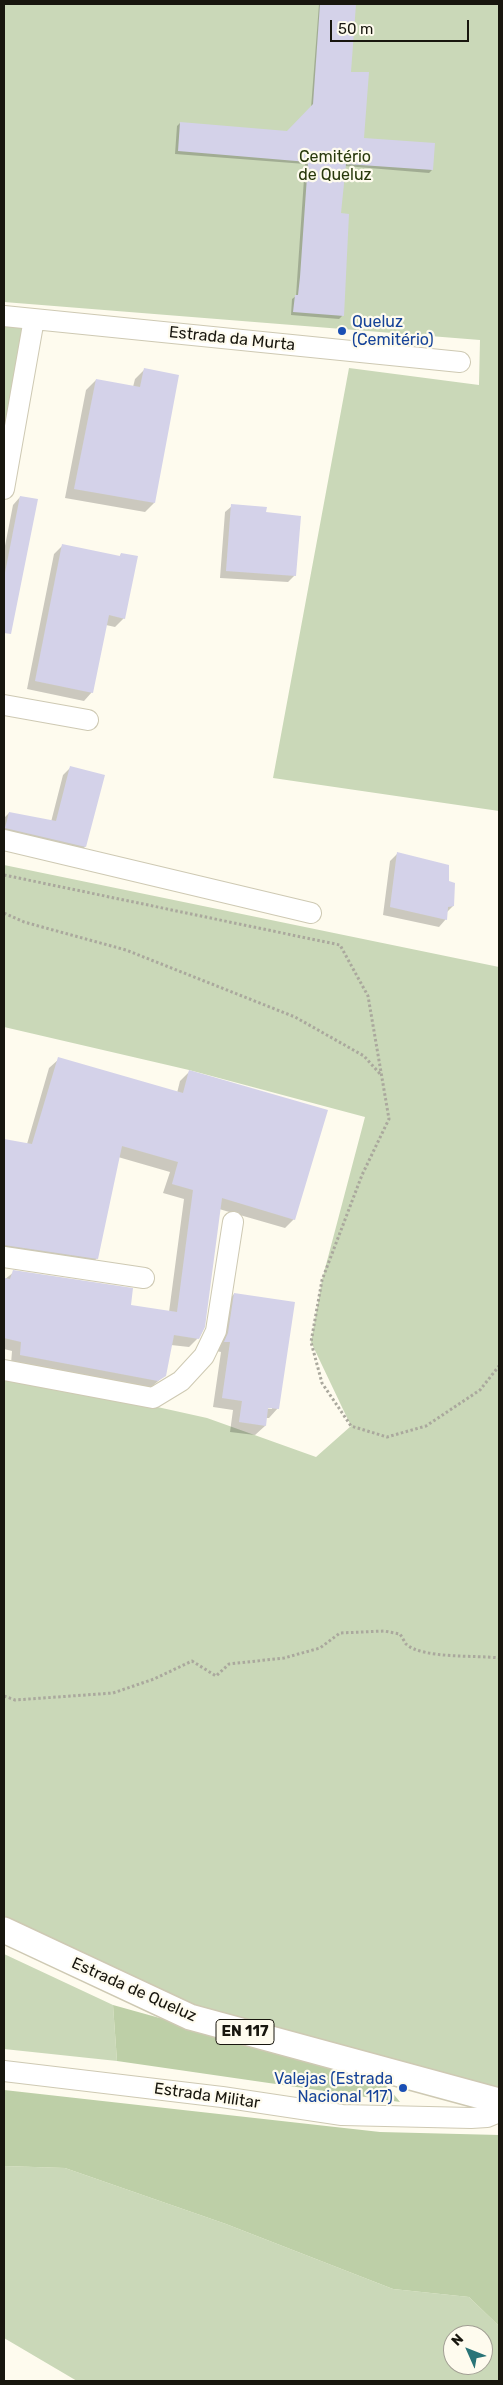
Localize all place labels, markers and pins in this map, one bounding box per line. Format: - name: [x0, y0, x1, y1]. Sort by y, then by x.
- place label: Queluz (Cemitério): [352, 312, 434, 350]
- marker: Queluz (Cemitério): [336, 325, 348, 337]
- place label: Valejas (Estrada Nacional 117): [274, 2069, 393, 2107]
- marker: Valejas (Estrada Nacional 117): [397, 2082, 409, 2094]

